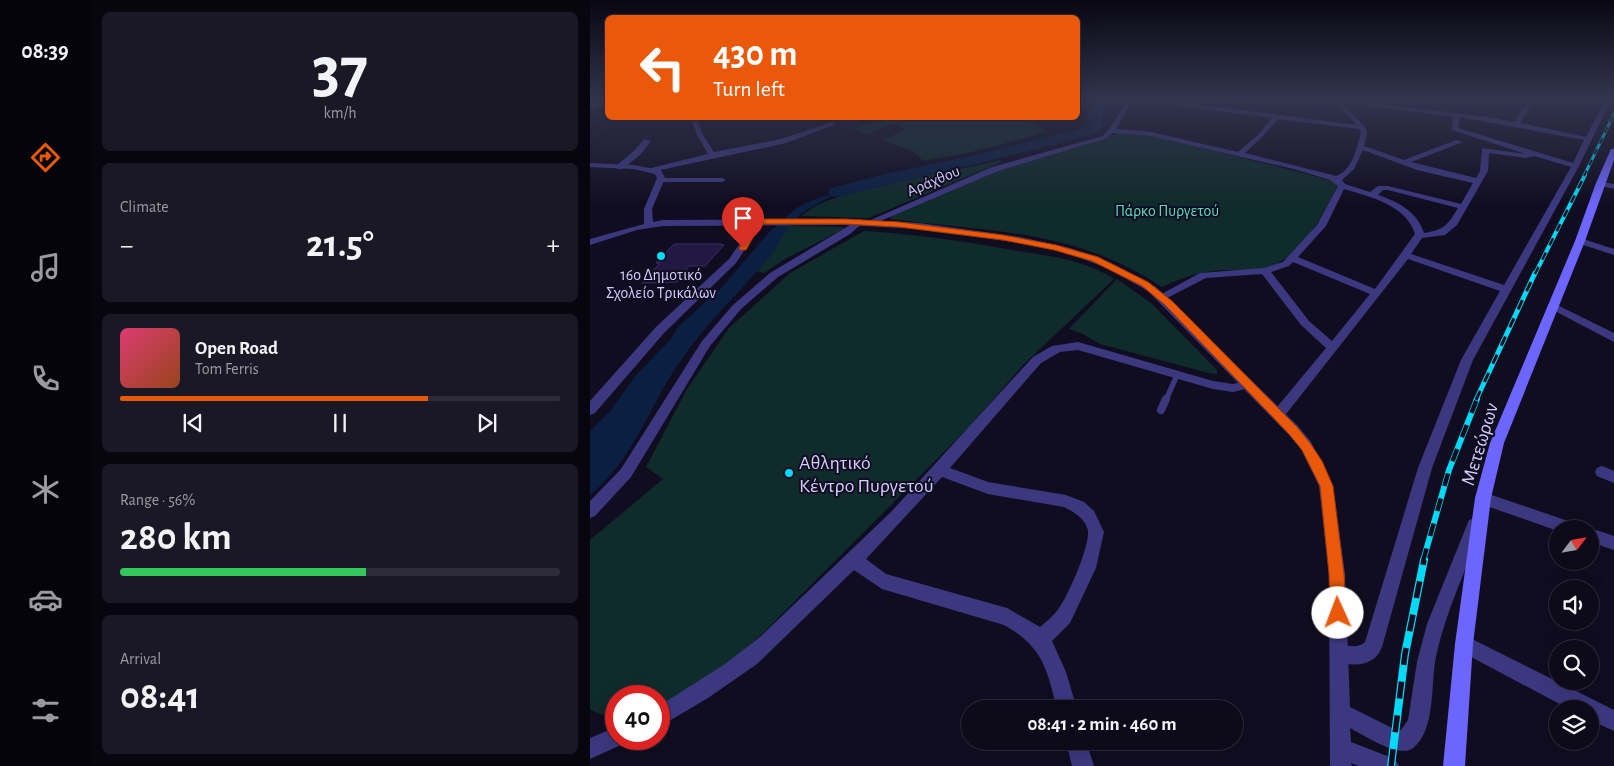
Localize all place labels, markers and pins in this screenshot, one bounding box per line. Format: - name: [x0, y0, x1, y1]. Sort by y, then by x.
- pin: [722, 197, 764, 248]
- marker: 16ο Δημοτικό Σχολείο Τρικάλων: [655, 250, 667, 262]
- place label: 16ο Δημοτικό Σχολείο Τρικάλων: [606, 267, 716, 301]
- place label: Αθλητικό Κέντρο Πυργετού: [799, 453, 934, 496]
- marker: Αθλητικό Κέντρο Πυργετού: [783, 467, 795, 479]

